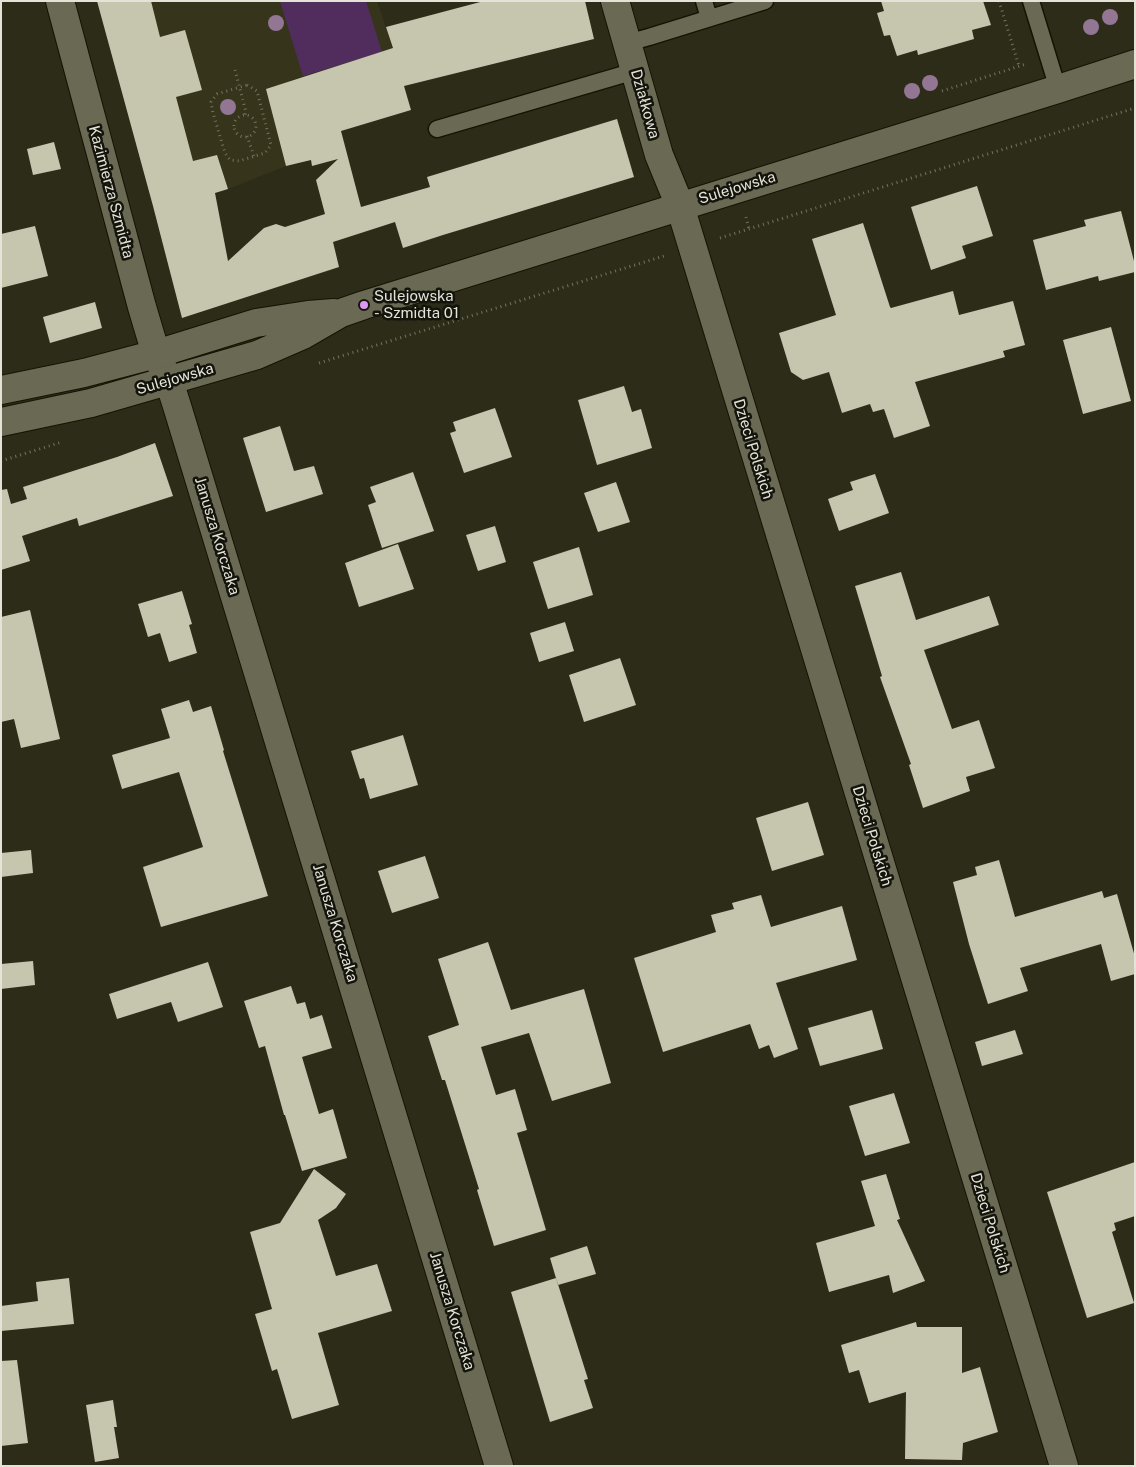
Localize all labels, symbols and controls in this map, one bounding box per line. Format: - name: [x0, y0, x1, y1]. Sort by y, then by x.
- street label: Działkowa: [627, 67, 663, 141]
- street label: Kazimierza Szmidta: [85, 124, 137, 260]
- street label: Sulejowska: [696, 168, 778, 208]
- place label: Sulejowska - Szmidta 01: [374, 287, 459, 322]
- marker: Sulejowska - Szmidta 01: [358, 299, 370, 311]
- street label: Sulejowska: [134, 359, 216, 399]
- street label: Dzieci Polskich: [729, 397, 777, 501]
- street label: Janusza Korczaka: [191, 475, 243, 597]
- street label: Dzieci Polskich: [848, 784, 896, 888]
- street label: Janusza Korczaka: [309, 862, 361, 984]
- street label: Dzieci Polskich: [966, 1171, 1014, 1275]
- street label: Janusza Korczaka: [426, 1250, 478, 1372]

